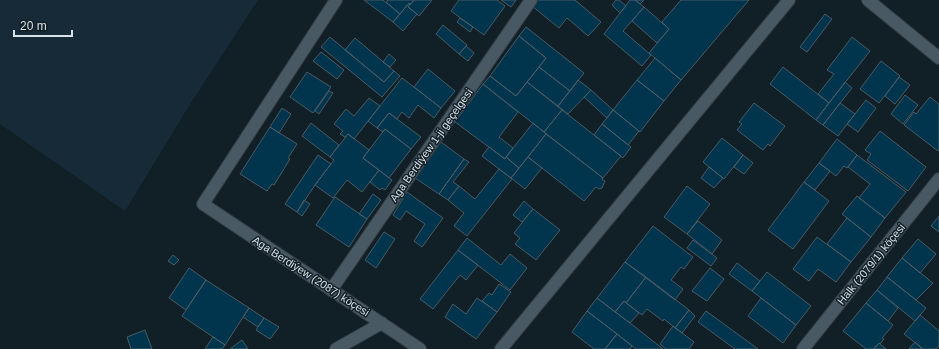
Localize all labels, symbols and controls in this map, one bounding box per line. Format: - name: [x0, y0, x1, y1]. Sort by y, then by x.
- scale bar: [14, 12, 72, 38]
- text: 20 m: [20, 19, 47, 33]
- street label: Aga Berdiýew 1-ji geçelgesi: [387, 86, 475, 204]
- street label: Halk (2079/1) köçesi: [835, 221, 907, 307]
- street label: Aga Berdiýew (2087) köçesi: [250, 234, 372, 318]

